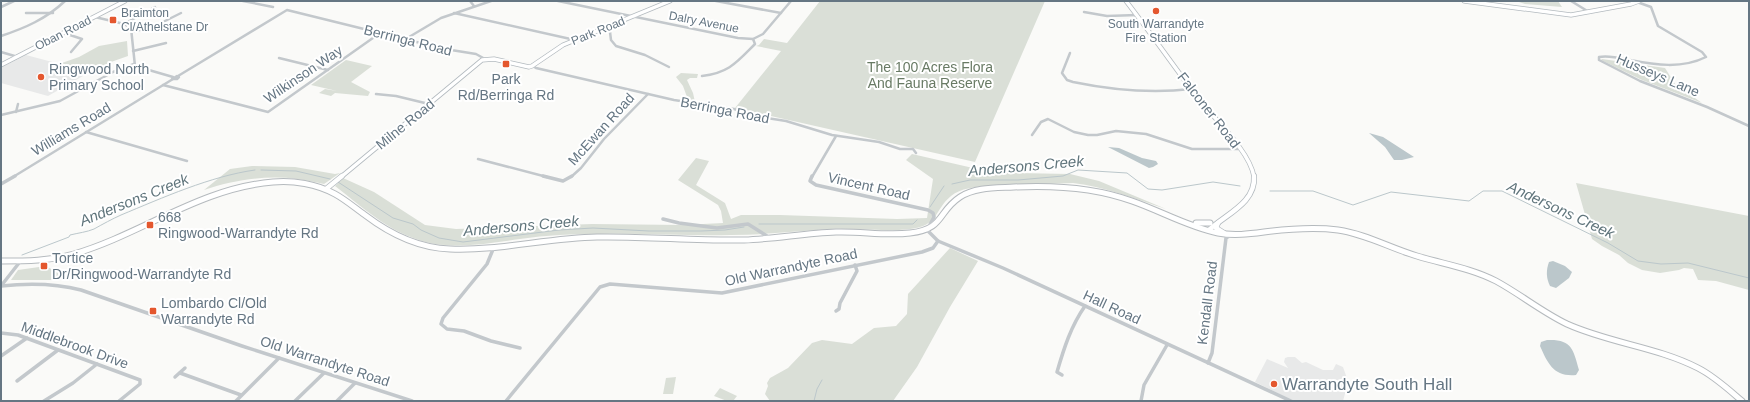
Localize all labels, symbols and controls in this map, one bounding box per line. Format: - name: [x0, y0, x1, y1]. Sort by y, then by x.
- place label: Braimton Cl/Athelstane Dr: [121, 6, 208, 34]
- marker: South Warrandyte Fire Station: [1151, 6, 1161, 16]
- street label: Dalry Avenue: [668, 8, 741, 36]
- street label: Oban Road: [32, 13, 94, 53]
- street label: Park Road: [569, 14, 627, 48]
- marker: Braimton Cl/Athelstane Dr: [108, 15, 118, 25]
- place label: South Warrandyte Fire Station: [1108, 17, 1204, 45]
- street label: Berringa Road: [362, 21, 454, 59]
- street label: Wilkinson Way: [261, 42, 345, 106]
- street label: Husseys Lane: [1614, 50, 1702, 100]
- marker: Park Rd/Berringa Rd: [501, 59, 511, 69]
- park label: The 100 Acres Flora And Fauna Reserve: [867, 59, 993, 91]
- place label: Ringwood North Primary School: [49, 61, 149, 93]
- street label: Falconer Road: [1174, 69, 1244, 151]
- place label: Park Rd/Berringa Rd: [458, 71, 554, 103]
- marker: Ringwood North Primary School: [36, 72, 46, 82]
- street label: McEwan Road: [565, 90, 637, 168]
- street label: Berringa Road: [679, 94, 771, 126]
- street label: Milne Road: [372, 95, 438, 153]
- street label: Williams Road: [29, 99, 113, 159]
- water label: Andersons Creek: [966, 152, 1086, 179]
- water label: Andersons Creek: [76, 169, 192, 230]
- street label: Vincent Road: [826, 169, 912, 203]
- water label: Andersons Creek: [1504, 177, 1619, 242]
- place label: 668 Ringwood-Warrandyte Rd: [158, 209, 319, 241]
- water label: Andersons Creek: [461, 212, 581, 239]
- marker: 668 Ringwood-Warrandyte Rd: [145, 220, 155, 230]
- street label: Old Warrandyte Road: [723, 245, 859, 289]
- place label: Tortice Dr/Ringwood-Warrandyte Rd: [52, 250, 231, 282]
- street label: Kendall Road: [1194, 260, 1220, 346]
- marker: Tortice Dr/Ringwood-Warrandyte Rd: [39, 261, 49, 271]
- street label: Hall Road: [1081, 287, 1143, 327]
- place label: Lombardo Cl/Old Warrandyte Rd: [161, 295, 267, 327]
- marker: Lombardo Cl/Old Warrandyte Rd: [148, 306, 158, 316]
- street label: Middlebrook Drive: [19, 318, 131, 372]
- street label: Old Warrandyte Road: [258, 333, 392, 389]
- place label: Warrandyte South Hall: [1282, 375, 1452, 394]
- marker: Warrandyte South Hall: [1269, 379, 1279, 389]

